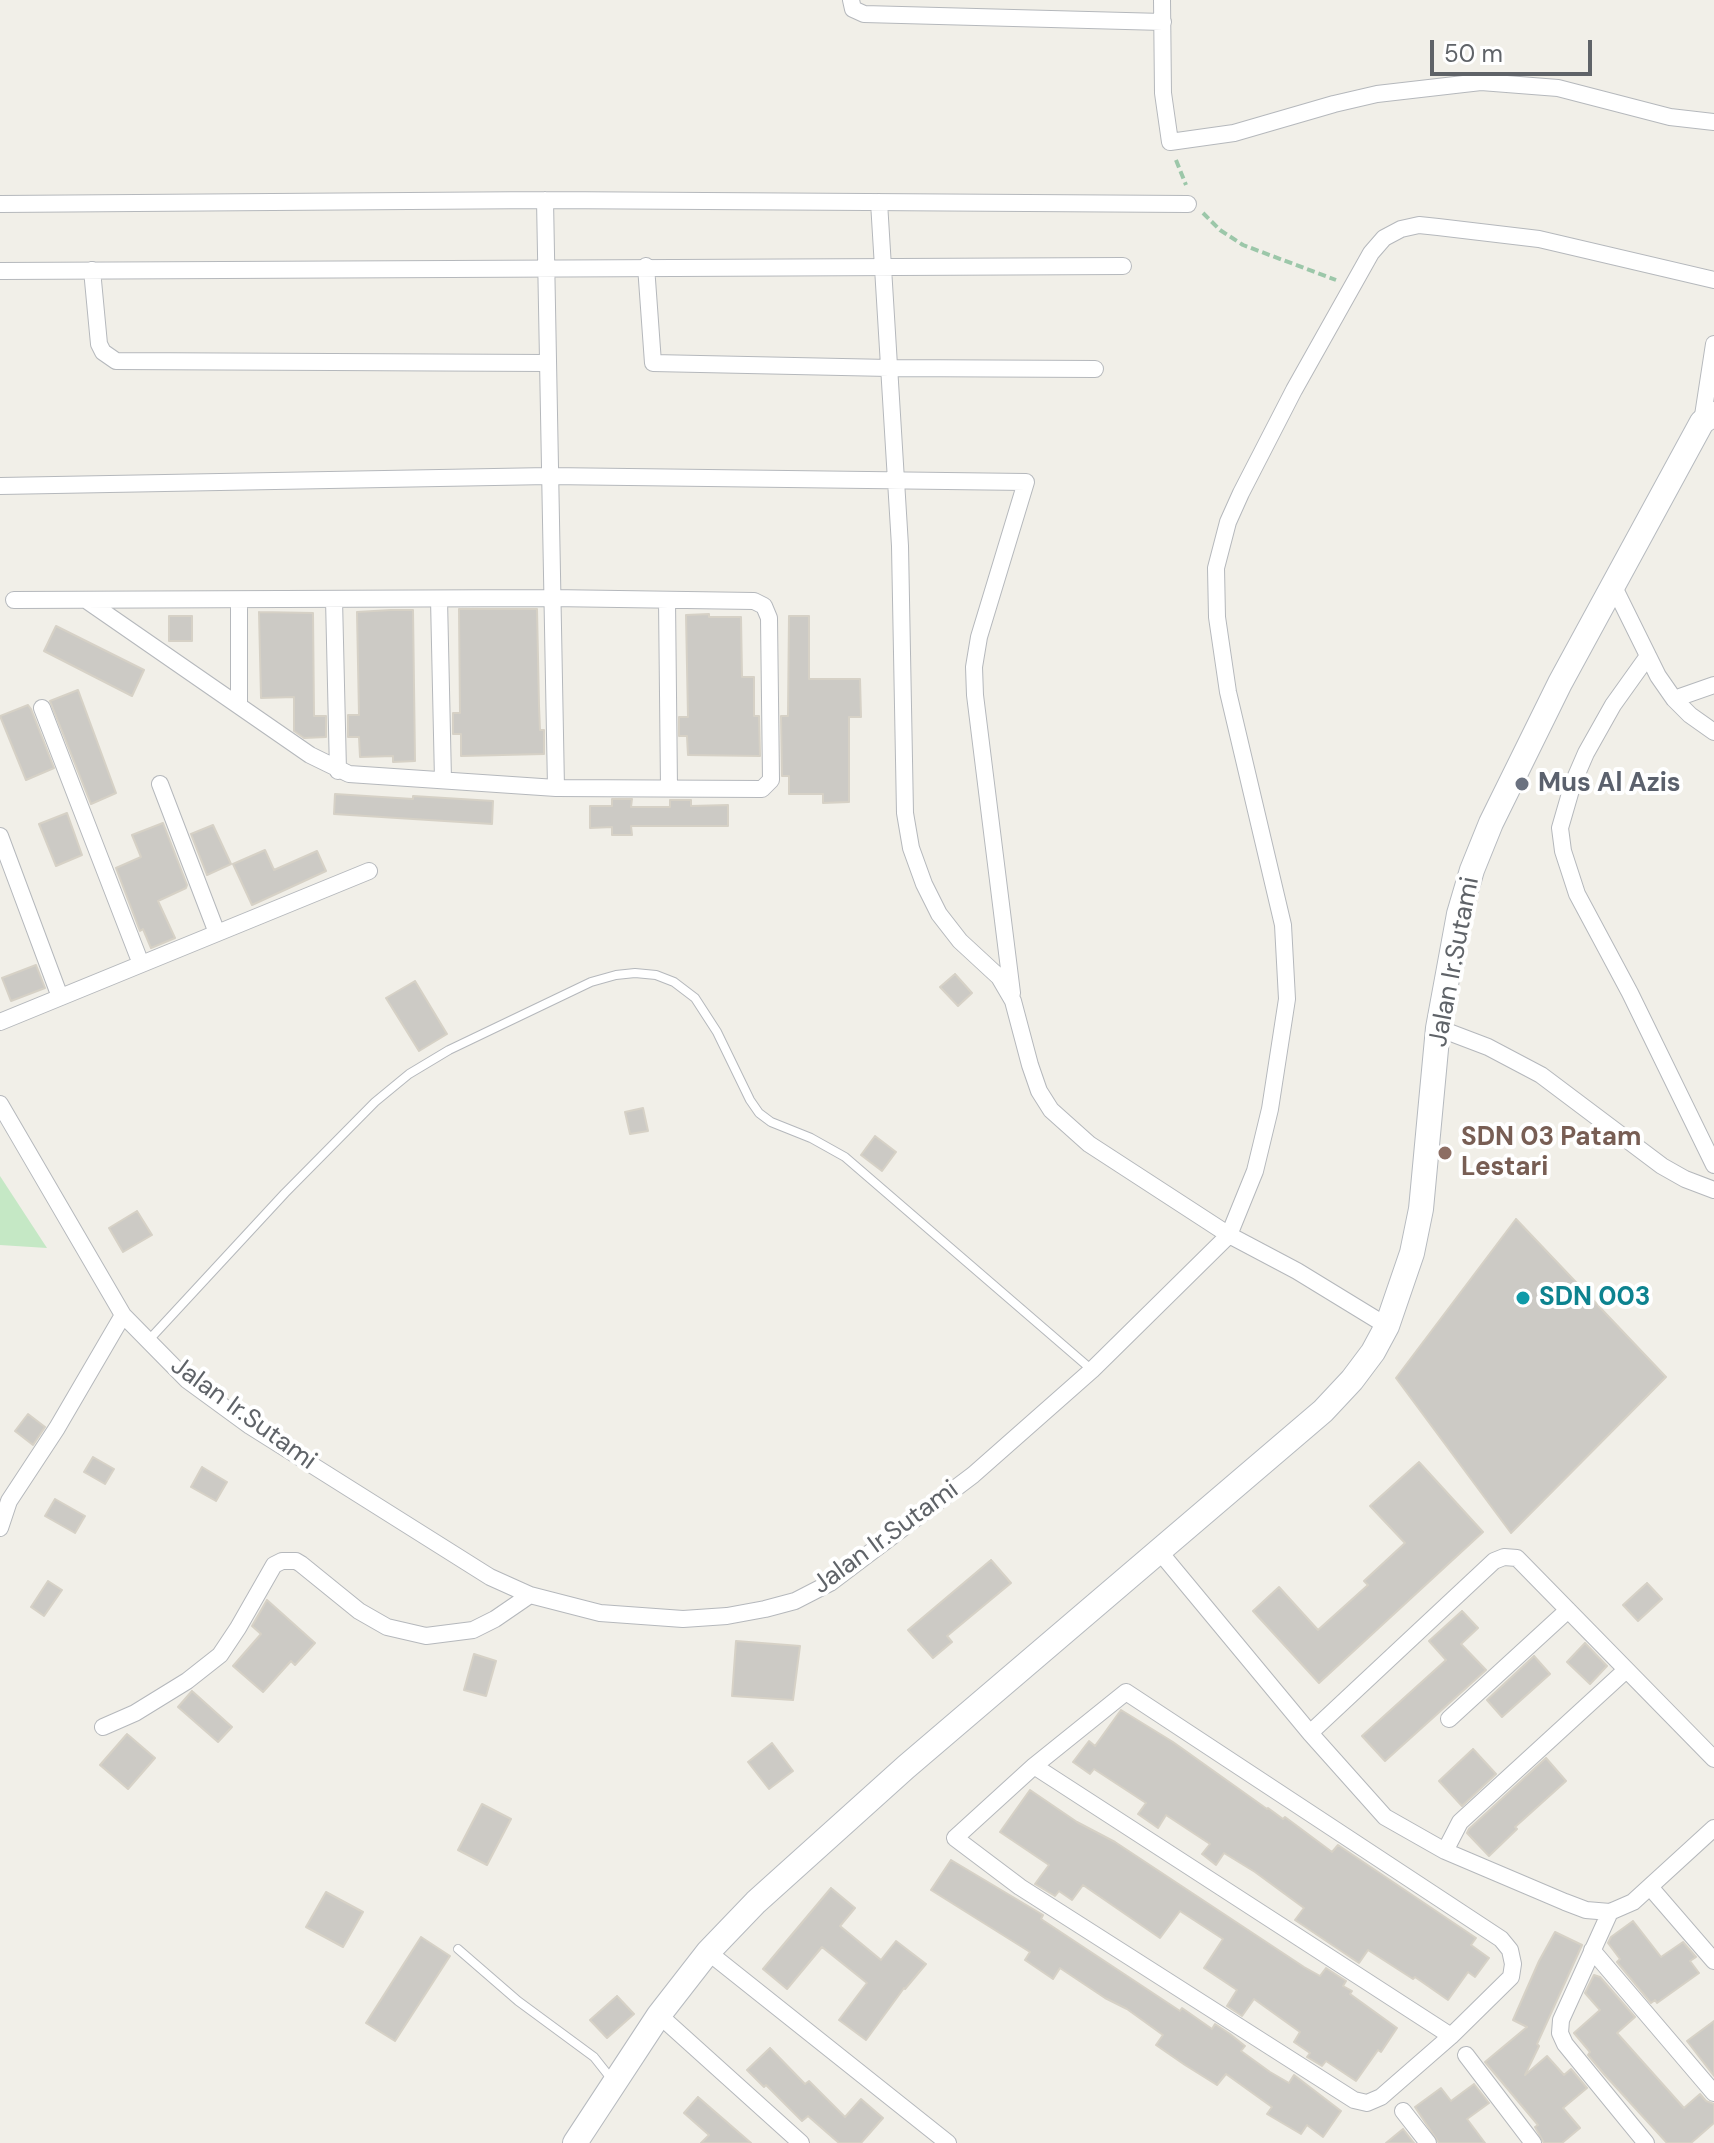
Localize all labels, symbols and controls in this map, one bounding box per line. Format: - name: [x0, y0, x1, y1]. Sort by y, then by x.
- scale bar: [1434, 24, 1596, 74]
- text: 50 m: [1444, 38, 1503, 69]
- place label: Mus Al Azis: [1538, 768, 1681, 800]
- marker: Mus Al Azis: [1513, 775, 1531, 793]
- street label: Jalan Ir.Sutami: [1423, 874, 1487, 1050]
- place label: SDN 03 Patam Lestari: [1461, 1122, 1641, 1184]
- marker: SDN 03 Patam Lestari: [1436, 1144, 1454, 1162]
- place label: SDN 003: [1539, 1282, 1650, 1314]
- marker: SDN 003: [1514, 1289, 1532, 1307]
- street label: Jalan Ir.Sutami: [164, 1351, 322, 1477]
- street label: Jalan Ir.Sutami: [807, 1475, 965, 1601]

